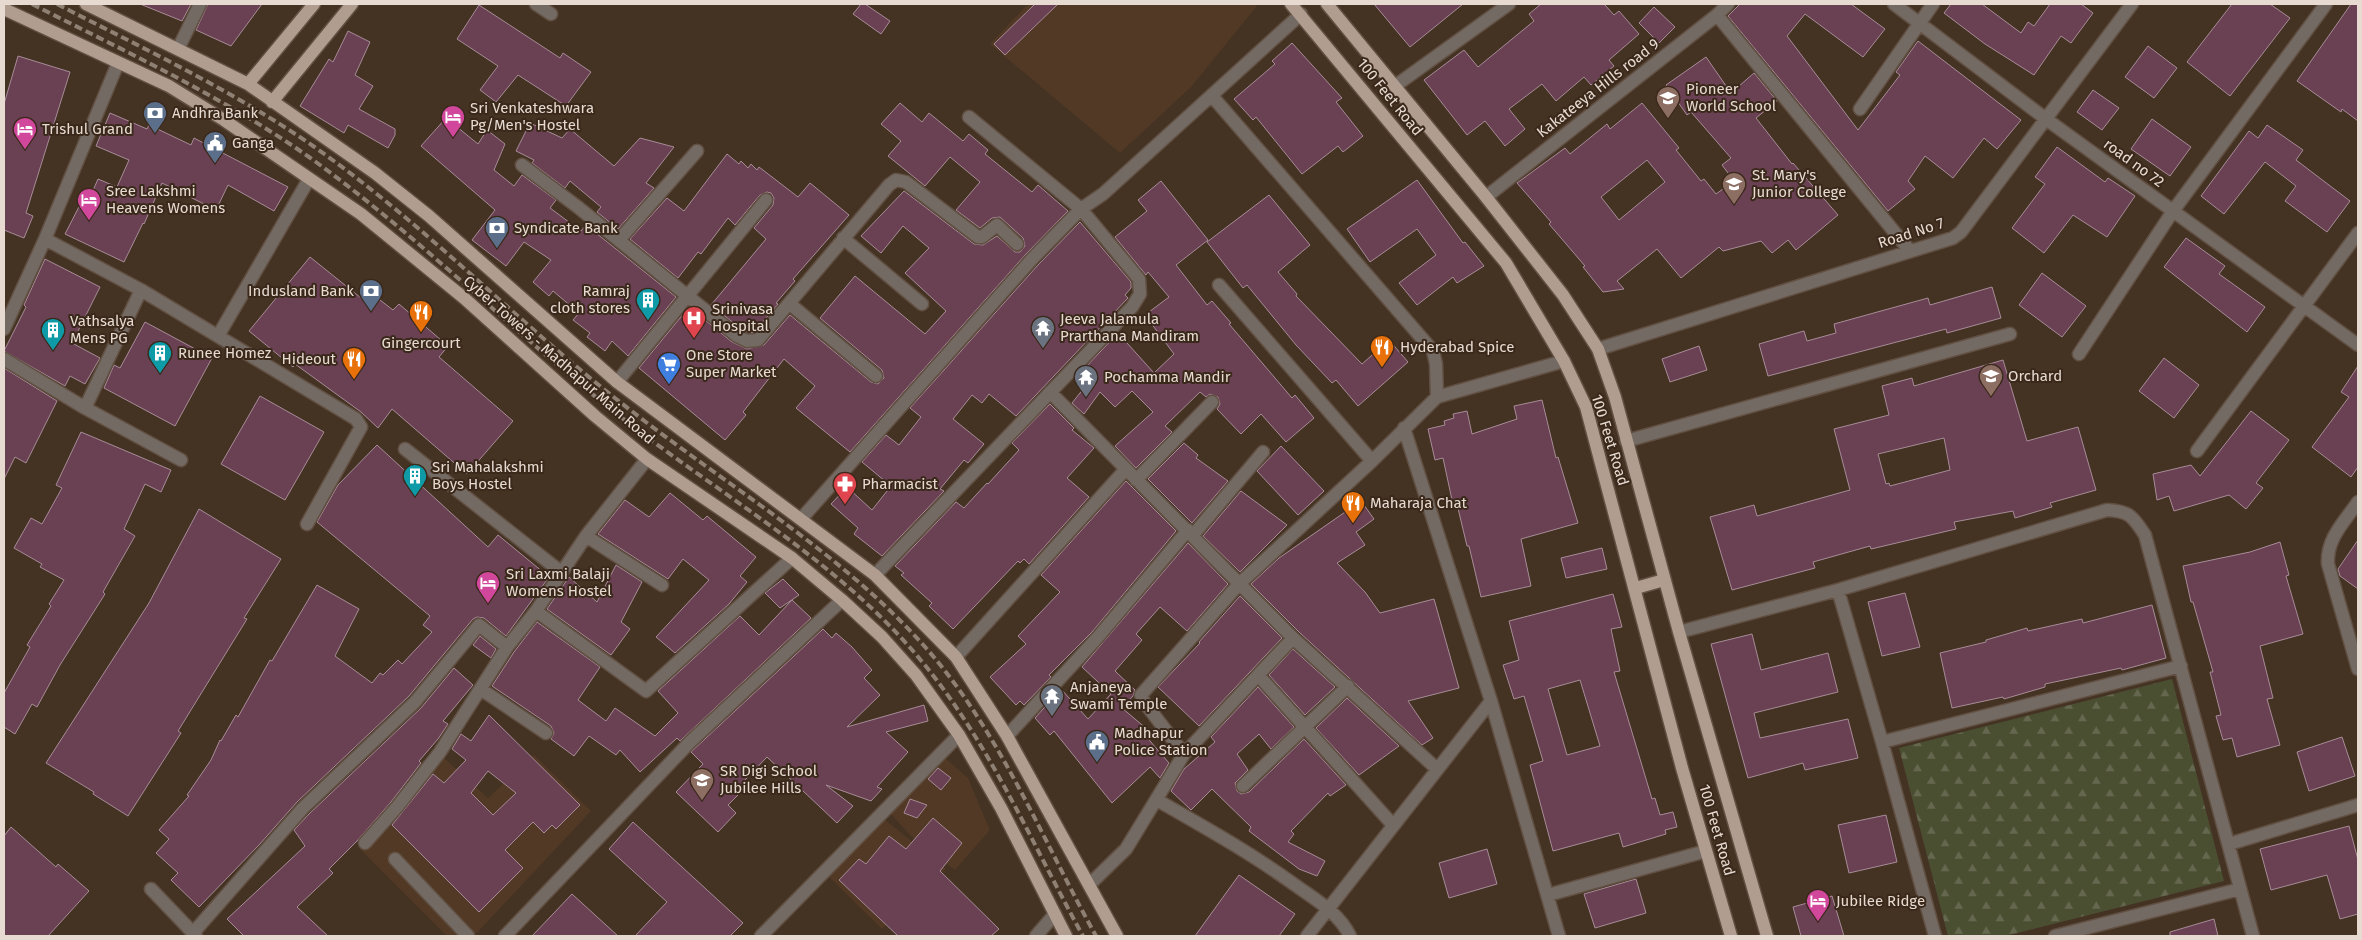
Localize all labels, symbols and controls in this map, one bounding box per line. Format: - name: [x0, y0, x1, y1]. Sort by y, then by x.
- street label: Kakateeya Hills road 9: [1533, 35, 1663, 141]
- street label: 100 Feet Road: [1353, 55, 1427, 139]
- place label: Pioneer World School: [1686, 80, 1777, 115]
- school or university icon: Pioneer World School: [1655, 85, 1681, 119]
- place label: Sri Venkateshwara Pg/Men's Hostel: [470, 99, 594, 134]
- bank icon: Andhra Bank: [142, 100, 168, 134]
- place label: Andhra Bank: [172, 104, 259, 122]
- hotel icon: Sri Venkateshwara Pg/Men's Hostel: [440, 104, 466, 138]
- hotel icon: Trishul Grand: [12, 116, 38, 150]
- place label: Trishul Grand: [42, 120, 133, 138]
- public building icon: Ganga: [202, 130, 228, 164]
- place label: Ganga: [232, 134, 274, 152]
- street label: road no 72: [2100, 135, 2168, 191]
- place label: St. Mary's Junior College: [1752, 166, 1846, 201]
- school or university icon: St. Mary's Junior College: [1721, 171, 1747, 205]
- place label: Sree Lakshmi Heavens Womens: [106, 182, 225, 217]
- hotel icon: Sree Lakshmi Heavens Womens: [76, 187, 102, 221]
- street label: Road No 7: [1876, 214, 1947, 252]
- bank icon: Syndicate Bank: [484, 215, 510, 249]
- place label: Syndicate Bank: [514, 219, 618, 237]
- street label: Cyber Towers - Madhapur Main Road: [460, 272, 658, 448]
- bank icon: Indusland Bank: [358, 278, 384, 312]
- place label: Indusland Bank: [248, 282, 354, 300]
- place label: Ramraj cloth stores: [550, 282, 630, 317]
- building icon: Ramraj cloth stores: [635, 287, 661, 321]
- restaurant icon: Gingercourt: [408, 299, 434, 333]
- place label: Srinivasa Hospital: [712, 300, 773, 335]
- hospital icon: Srinivasa Hospital: [681, 305, 707, 339]
- place label: Jeeva Jalamula Prarthana Mandiram: [1060, 310, 1199, 345]
- place label: Vathsalya Mens PG: [70, 312, 135, 347]
- temple icon: Jeeva Jalamula Prarthana Mandiram: [1030, 315, 1056, 349]
- building icon: Vathsalya Mens PG: [40, 317, 66, 351]
- place label: Gingercourt: [381, 334, 461, 352]
- restaurant icon: Hyderabad Spice: [1369, 334, 1395, 368]
- place label: Hyderabad Spice: [1400, 338, 1514, 356]
- building icon: Runee Homez: [147, 340, 173, 374]
- place label: Runee Homez: [178, 344, 272, 362]
- restaurant icon: Hideout: [341, 346, 367, 380]
- place label: One Store Super Market: [686, 346, 777, 381]
- place label: Hideout: [282, 350, 337, 368]
- supermarket icon: One Store Super Market: [656, 351, 682, 385]
- school or university icon: Orchard: [1978, 363, 2004, 397]
- temple icon: Pochamma Mandir: [1073, 364, 1099, 398]
- place label: Orchard: [2008, 367, 2062, 385]
- place label: Pochamma Mandir: [1104, 368, 1231, 386]
- street label: 100 Feet Road: [1588, 392, 1632, 488]
- place label: Sri Mahalakshmi Boys Hostel: [432, 458, 544, 493]
- building icon: Sri Mahalakshmi Boys Hostel: [402, 463, 428, 497]
- pharmacy icon: Pharmacist: [832, 471, 858, 505]
- place label: Pharmacist: [862, 475, 939, 493]
- restaurant icon: Maharaja Chat: [1340, 490, 1366, 524]
- place label: Maharaja Chat: [1370, 494, 1468, 512]
- place label: Sri Laxmi Balaji Womens Hostel: [506, 565, 612, 600]
- hotel icon: Sri Laxmi Balaji Womens Hostel: [475, 570, 501, 604]
- place label: Anjaneya Swami Temple: [1070, 678, 1167, 713]
- temple icon: Anjaneya Swami Temple: [1039, 683, 1065, 717]
- place label: Madhapur Police Station: [1114, 724, 1208, 759]
- public building icon: Madhapur Police Station: [1084, 729, 1110, 763]
- place label: SR Digi School Jubilee Hills: [720, 762, 818, 797]
- school or university icon: SR Digi School Jubilee Hills: [689, 767, 715, 801]
- street label: 100 Feet Road: [1695, 782, 1739, 878]
- hotel icon: Jubilee Ridge: [1805, 888, 1831, 922]
- place label: Jubilee Ridge: [1836, 892, 1925, 910]

